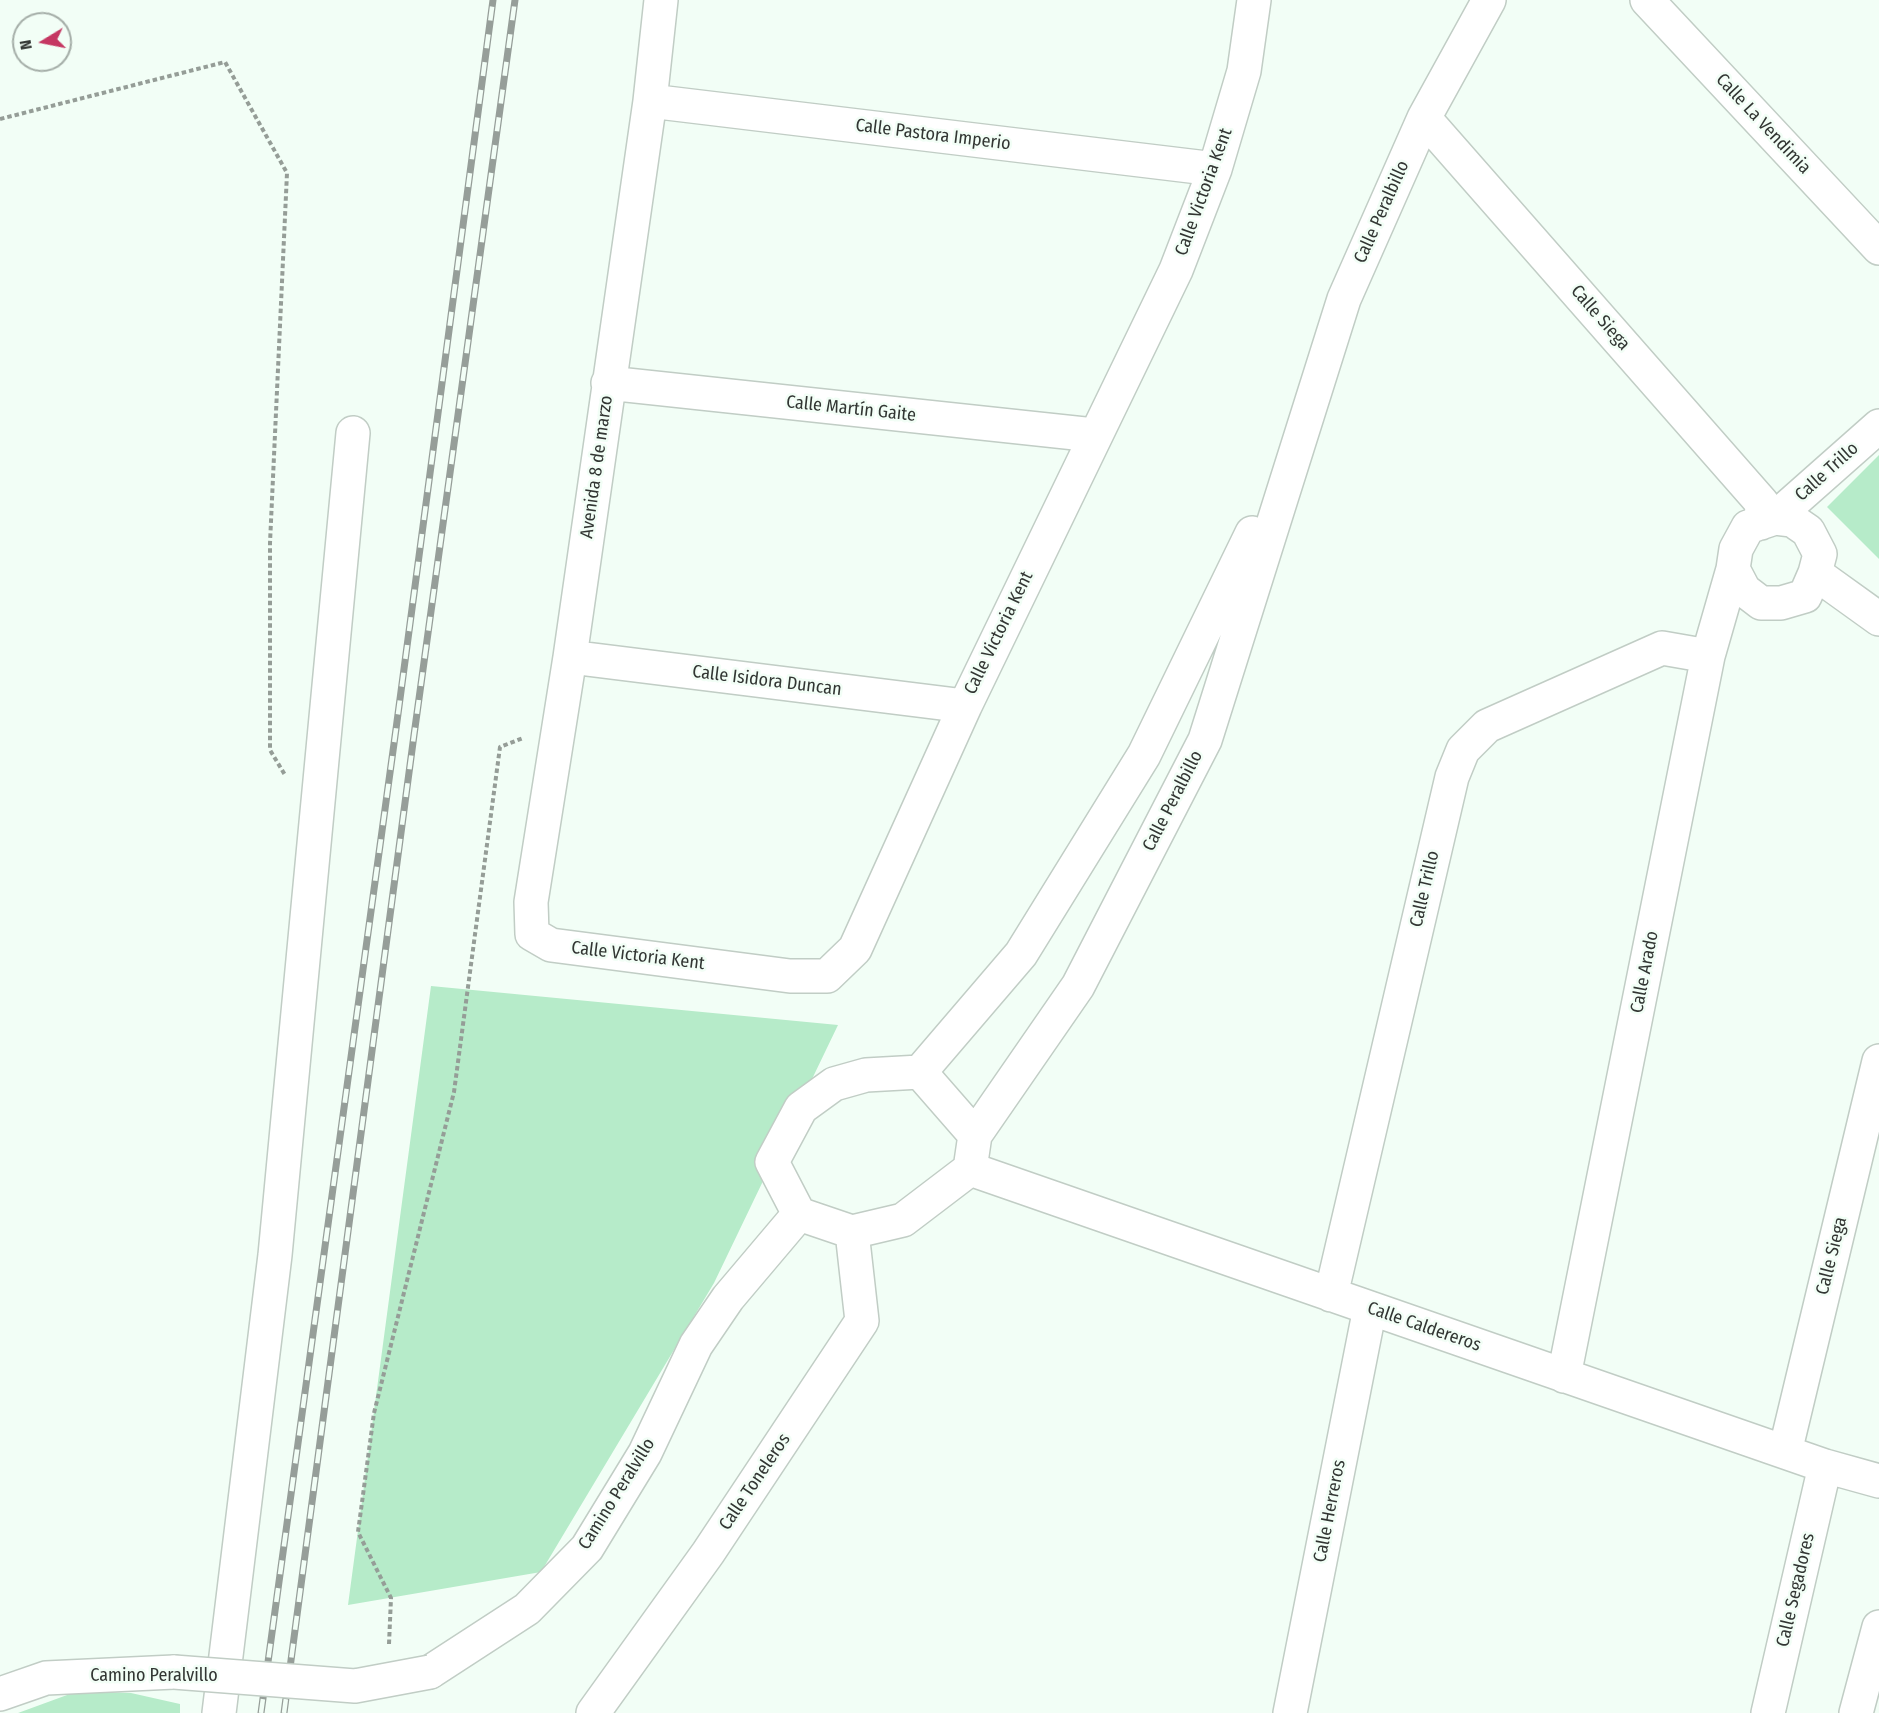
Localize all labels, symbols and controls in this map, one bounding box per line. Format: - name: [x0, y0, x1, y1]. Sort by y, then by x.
- north arrow: [12, 12, 72, 72]
- text: N: [16, 38, 36, 51]
- street label: Calle La Vendimia: [1711, 69, 1815, 179]
- street label: Calle Pastora Imperio: [854, 115, 1012, 155]
- street label: Calle Victoria Kent: [1171, 125, 1237, 259]
- street label: Calle Peralbillo: [1350, 157, 1414, 267]
- street label: Calle Siega: [1566, 281, 1634, 355]
- street label: Calle Martín Gaite: [785, 391, 917, 427]
- street label: Avenida 8 de marzo: [576, 394, 618, 540]
- street label: Calle Trillo: [1791, 438, 1863, 506]
- street label: Calle Victoria Kent: [960, 568, 1038, 698]
- street label: Calle Isidora Duncan: [691, 661, 843, 701]
- street label: Calle Peralbillo: [1138, 747, 1208, 855]
- street label: Calle Trillo: [1406, 849, 1444, 929]
- street label: Calle Arado: [1626, 929, 1664, 1015]
- street label: Calle Victoria Kent: [570, 937, 706, 975]
- street label: Calle Siega: [1812, 1215, 1852, 1297]
- street label: Calle Caldereros: [1364, 1297, 1484, 1357]
- street label: Calle Toneleros: [715, 1430, 795, 1534]
- street label: Camino Peralvillo: [574, 1434, 660, 1554]
- street label: Calle Herreros: [1309, 1458, 1351, 1564]
- street label: Calle Segadores: [1772, 1531, 1820, 1649]
- street label: Camino Peralvillo: [90, 1665, 218, 1687]

